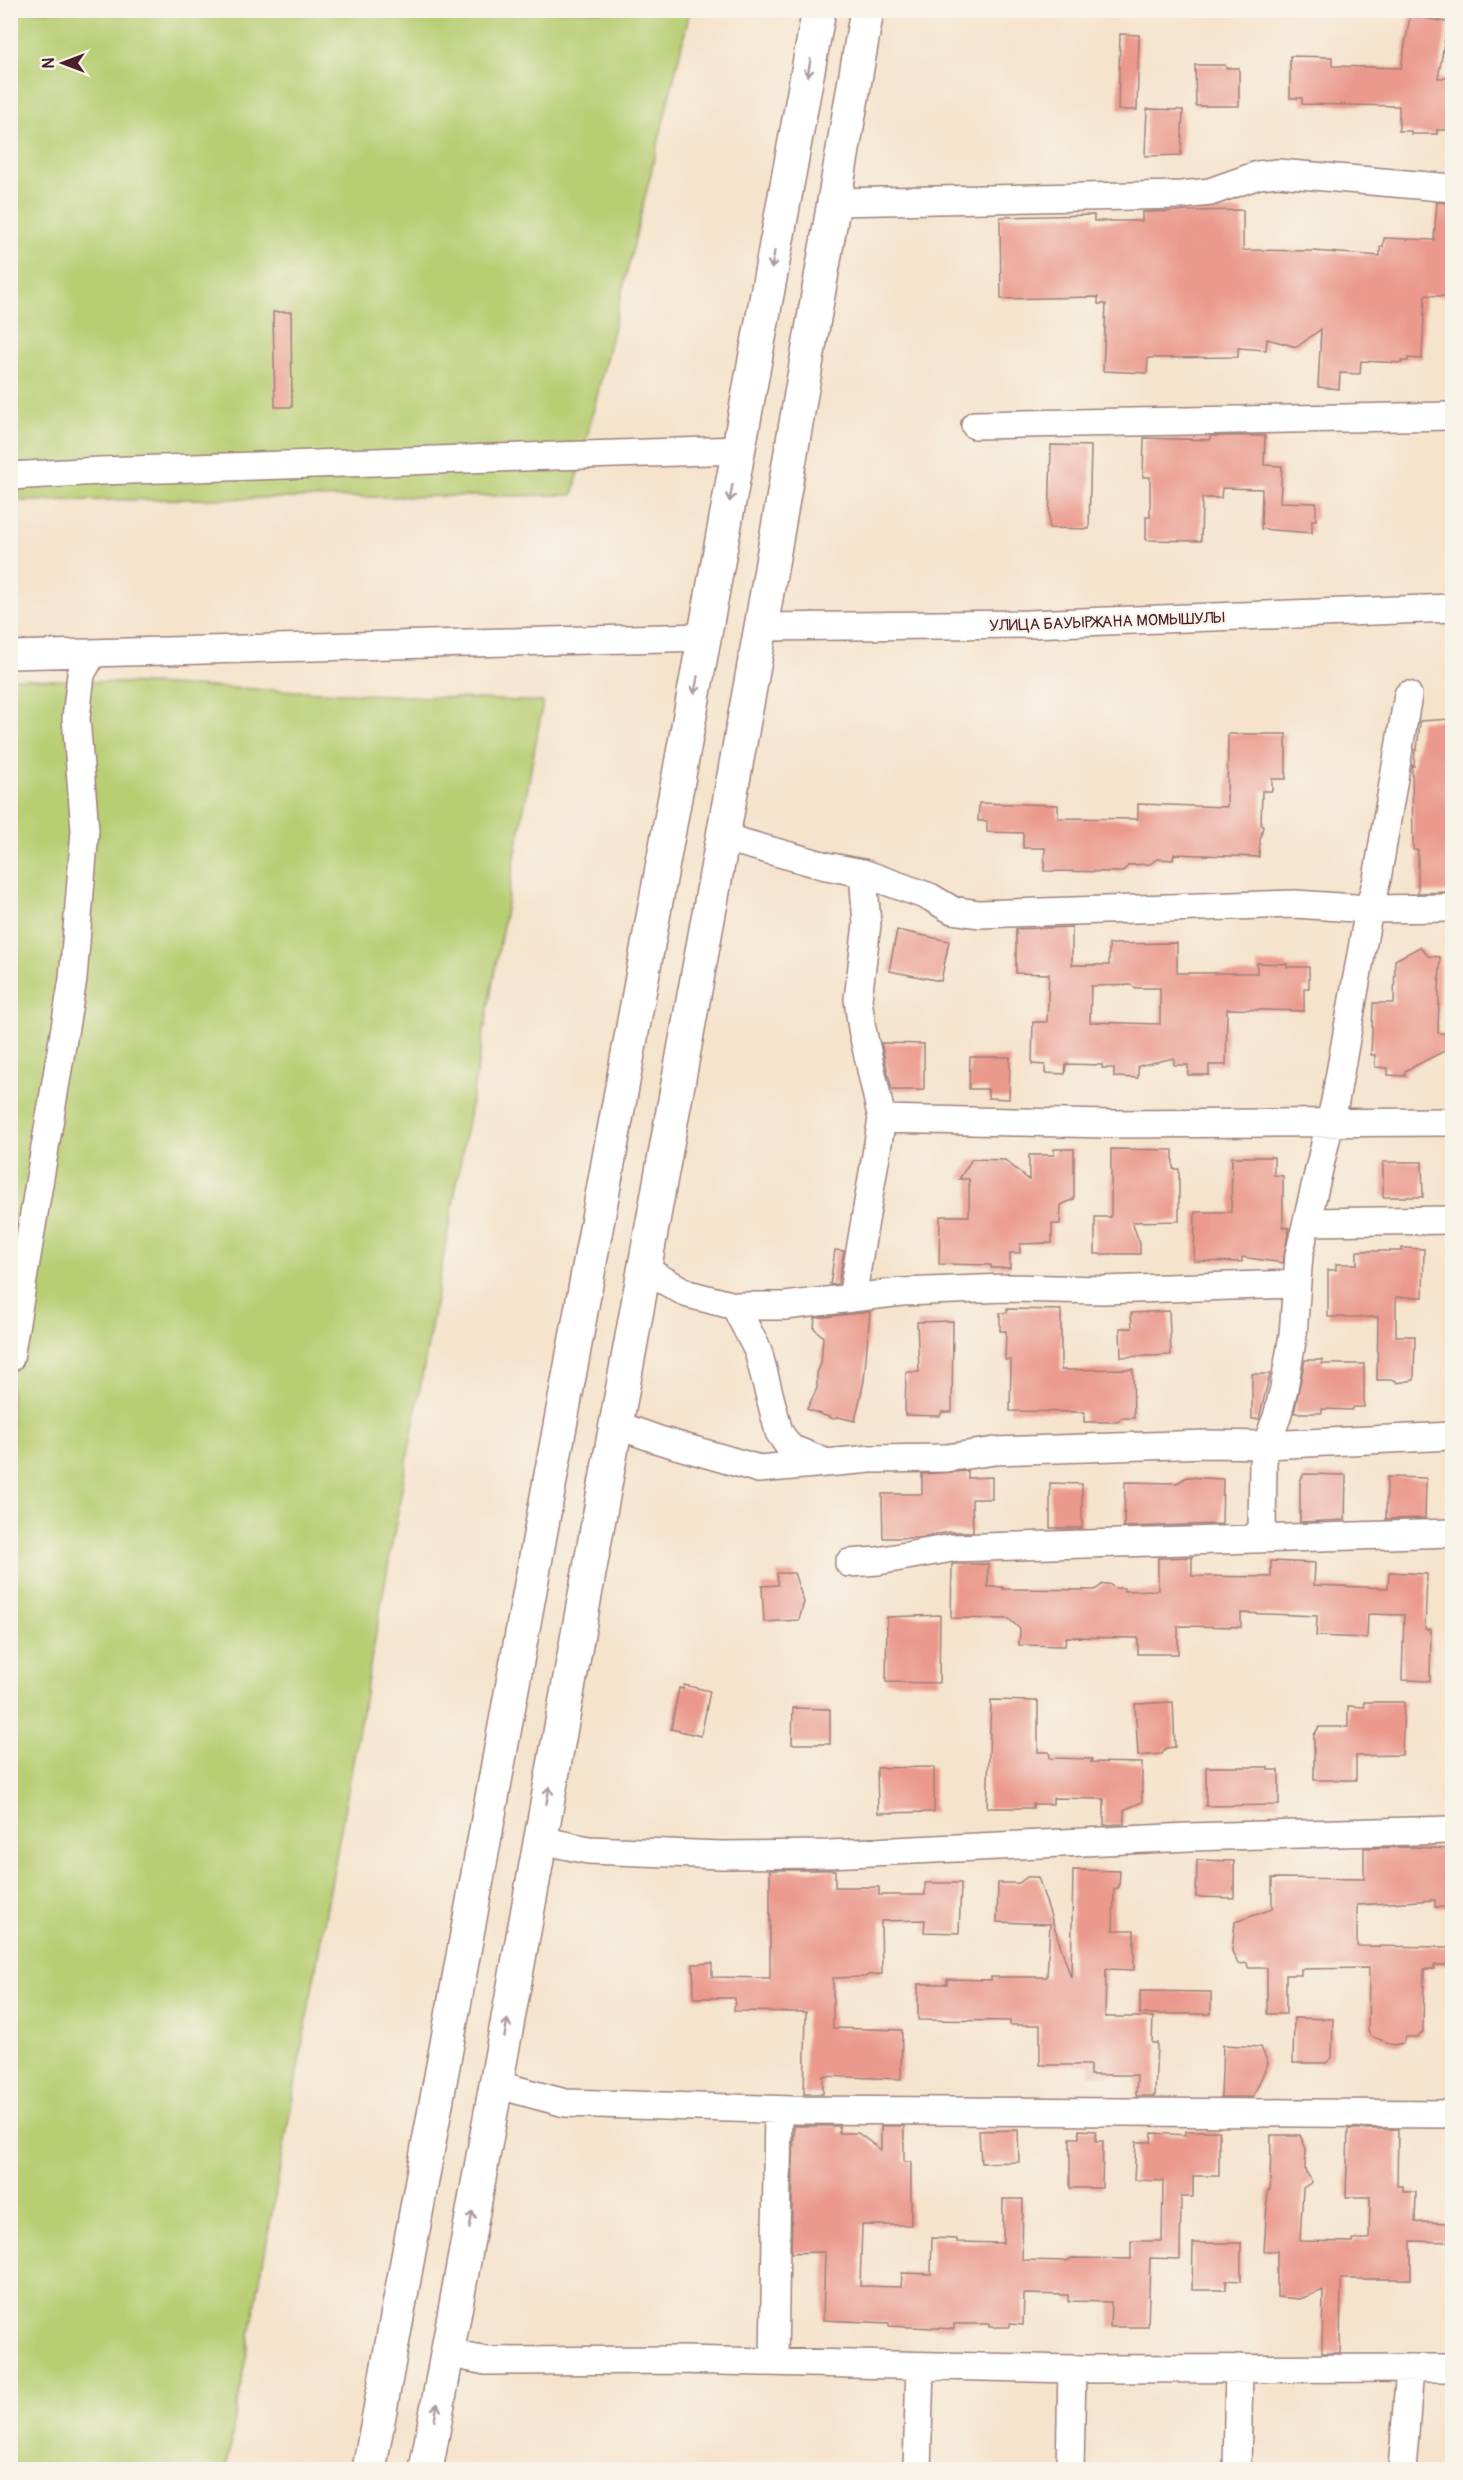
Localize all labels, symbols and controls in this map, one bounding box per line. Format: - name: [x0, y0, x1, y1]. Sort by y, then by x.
- north arrow: [33, 33, 93, 93]
- text: N: [39, 57, 59, 68]
- one-way arrow: [803, 58, 814, 77]
- one-way arrow: [768, 250, 779, 269]
- one-way arrow: [725, 483, 736, 502]
- street label: УЛИЦА БАУЫРЖАНА МОМЫШУЛЫ: [989, 608, 1226, 636]
- one-way arrow: [690, 674, 701, 694]
- one-way arrow: [543, 1786, 554, 1805]
- one-way arrow: [500, 2019, 511, 2038]
- one-way arrow: [466, 2211, 477, 2230]
- one-way arrow: [431, 2403, 442, 2422]

